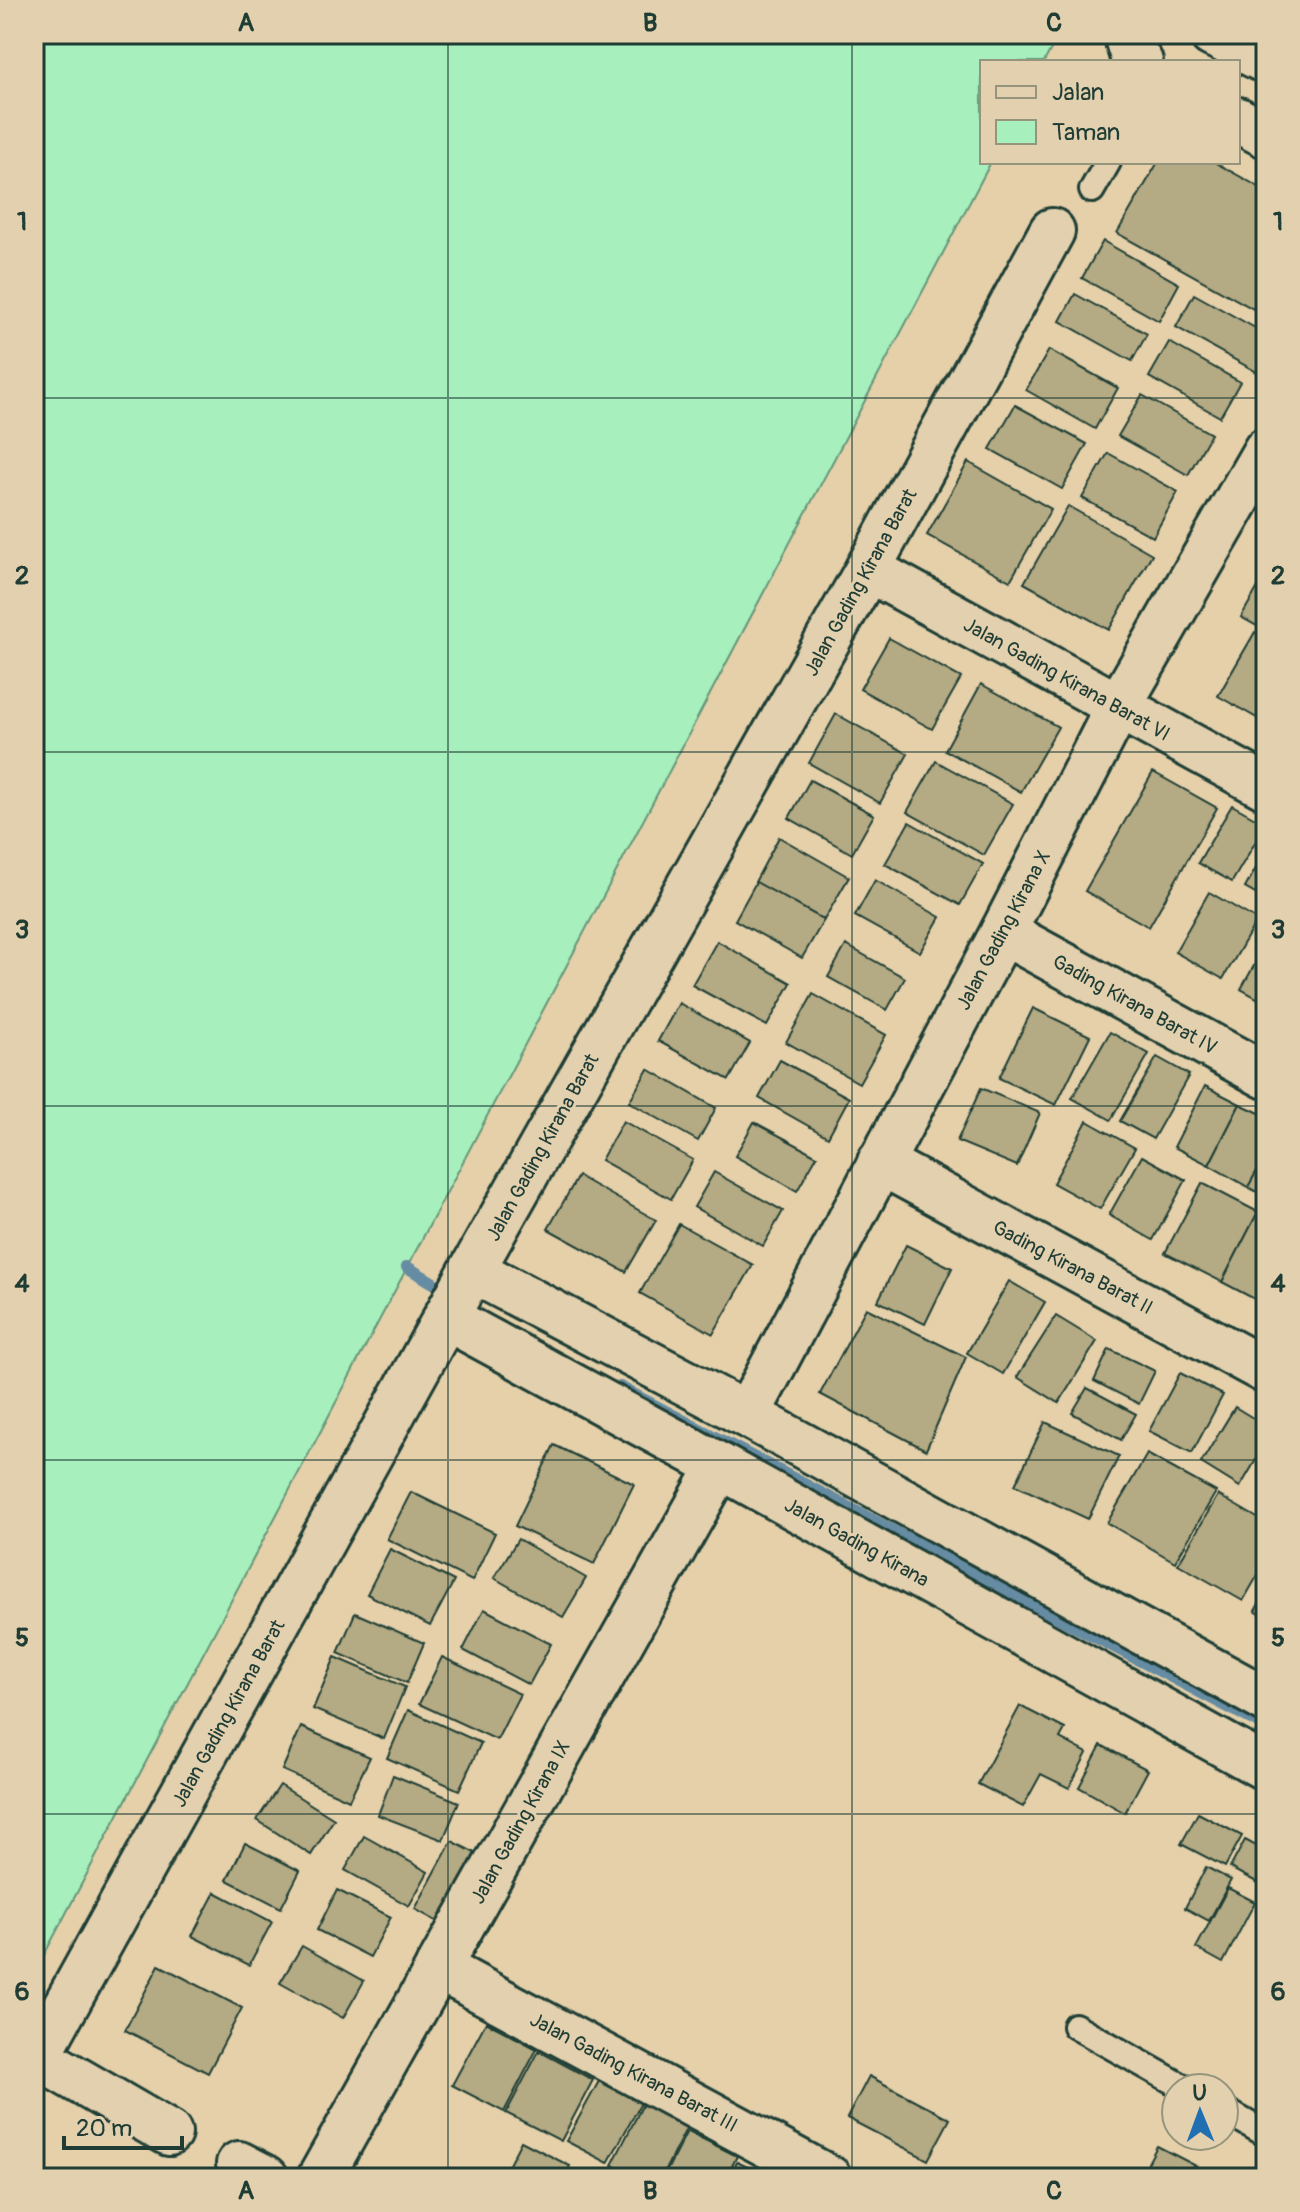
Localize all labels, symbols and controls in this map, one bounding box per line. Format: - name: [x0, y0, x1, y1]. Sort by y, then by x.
- text: A: [238, 7, 255, 39]
- text: B: [643, 7, 657, 39]
- text: C: [1046, 7, 1062, 39]
- legend: [980, 60, 1240, 164]
- text: Jalan: [1052, 78, 1104, 107]
- text: Taman: [1052, 118, 1120, 147]
- text: 1: [17, 206, 27, 238]
- text: 1: [1273, 206, 1283, 238]
- street label: Jalan Gading Kirana Barat: [799, 483, 923, 680]
- text: 2: [15, 560, 29, 592]
- text: 2: [1271, 560, 1285, 592]
- street label: Jalan Gading Kirana Barat VI: [959, 612, 1174, 747]
- street label: Jalan Gading Kirana X: [951, 846, 1056, 1014]
- text: 3: [15, 914, 29, 946]
- text: 3: [1271, 914, 1285, 946]
- street label: Gading Kirana Barat IV: [1048, 949, 1221, 1060]
- street label: Jalan Gading Kirana Barat: [481, 1048, 605, 1245]
- street label: Gading Kirana Barat II: [988, 1215, 1157, 1320]
- text: 4: [14, 1268, 30, 1300]
- text: 4: [1270, 1268, 1286, 1300]
- street label: Jalan Gading Kirana: [780, 1492, 933, 1593]
- street label: Jalan Gading Kirana Barat: [167, 1614, 291, 1811]
- text: 5: [15, 1622, 29, 1654]
- text: 5: [1271, 1622, 1285, 1654]
- street label: Jalan Gading Kirana IX: [465, 1736, 576, 1908]
- text: 6: [14, 1976, 30, 2008]
- text: 6: [1270, 1976, 1286, 2008]
- street label: Jalan Gading Kirana Barat III: [526, 2007, 742, 2138]
- north arrow: [1160, 2072, 1240, 2152]
- text: U: [1192, 2079, 1207, 2107]
- scale bar: [64, 2100, 182, 2150]
- text: 20 m: [76, 2114, 132, 2143]
- text: A: [238, 2175, 255, 2207]
- text: B: [643, 2175, 657, 2207]
- text: C: [1046, 2175, 1062, 2207]

